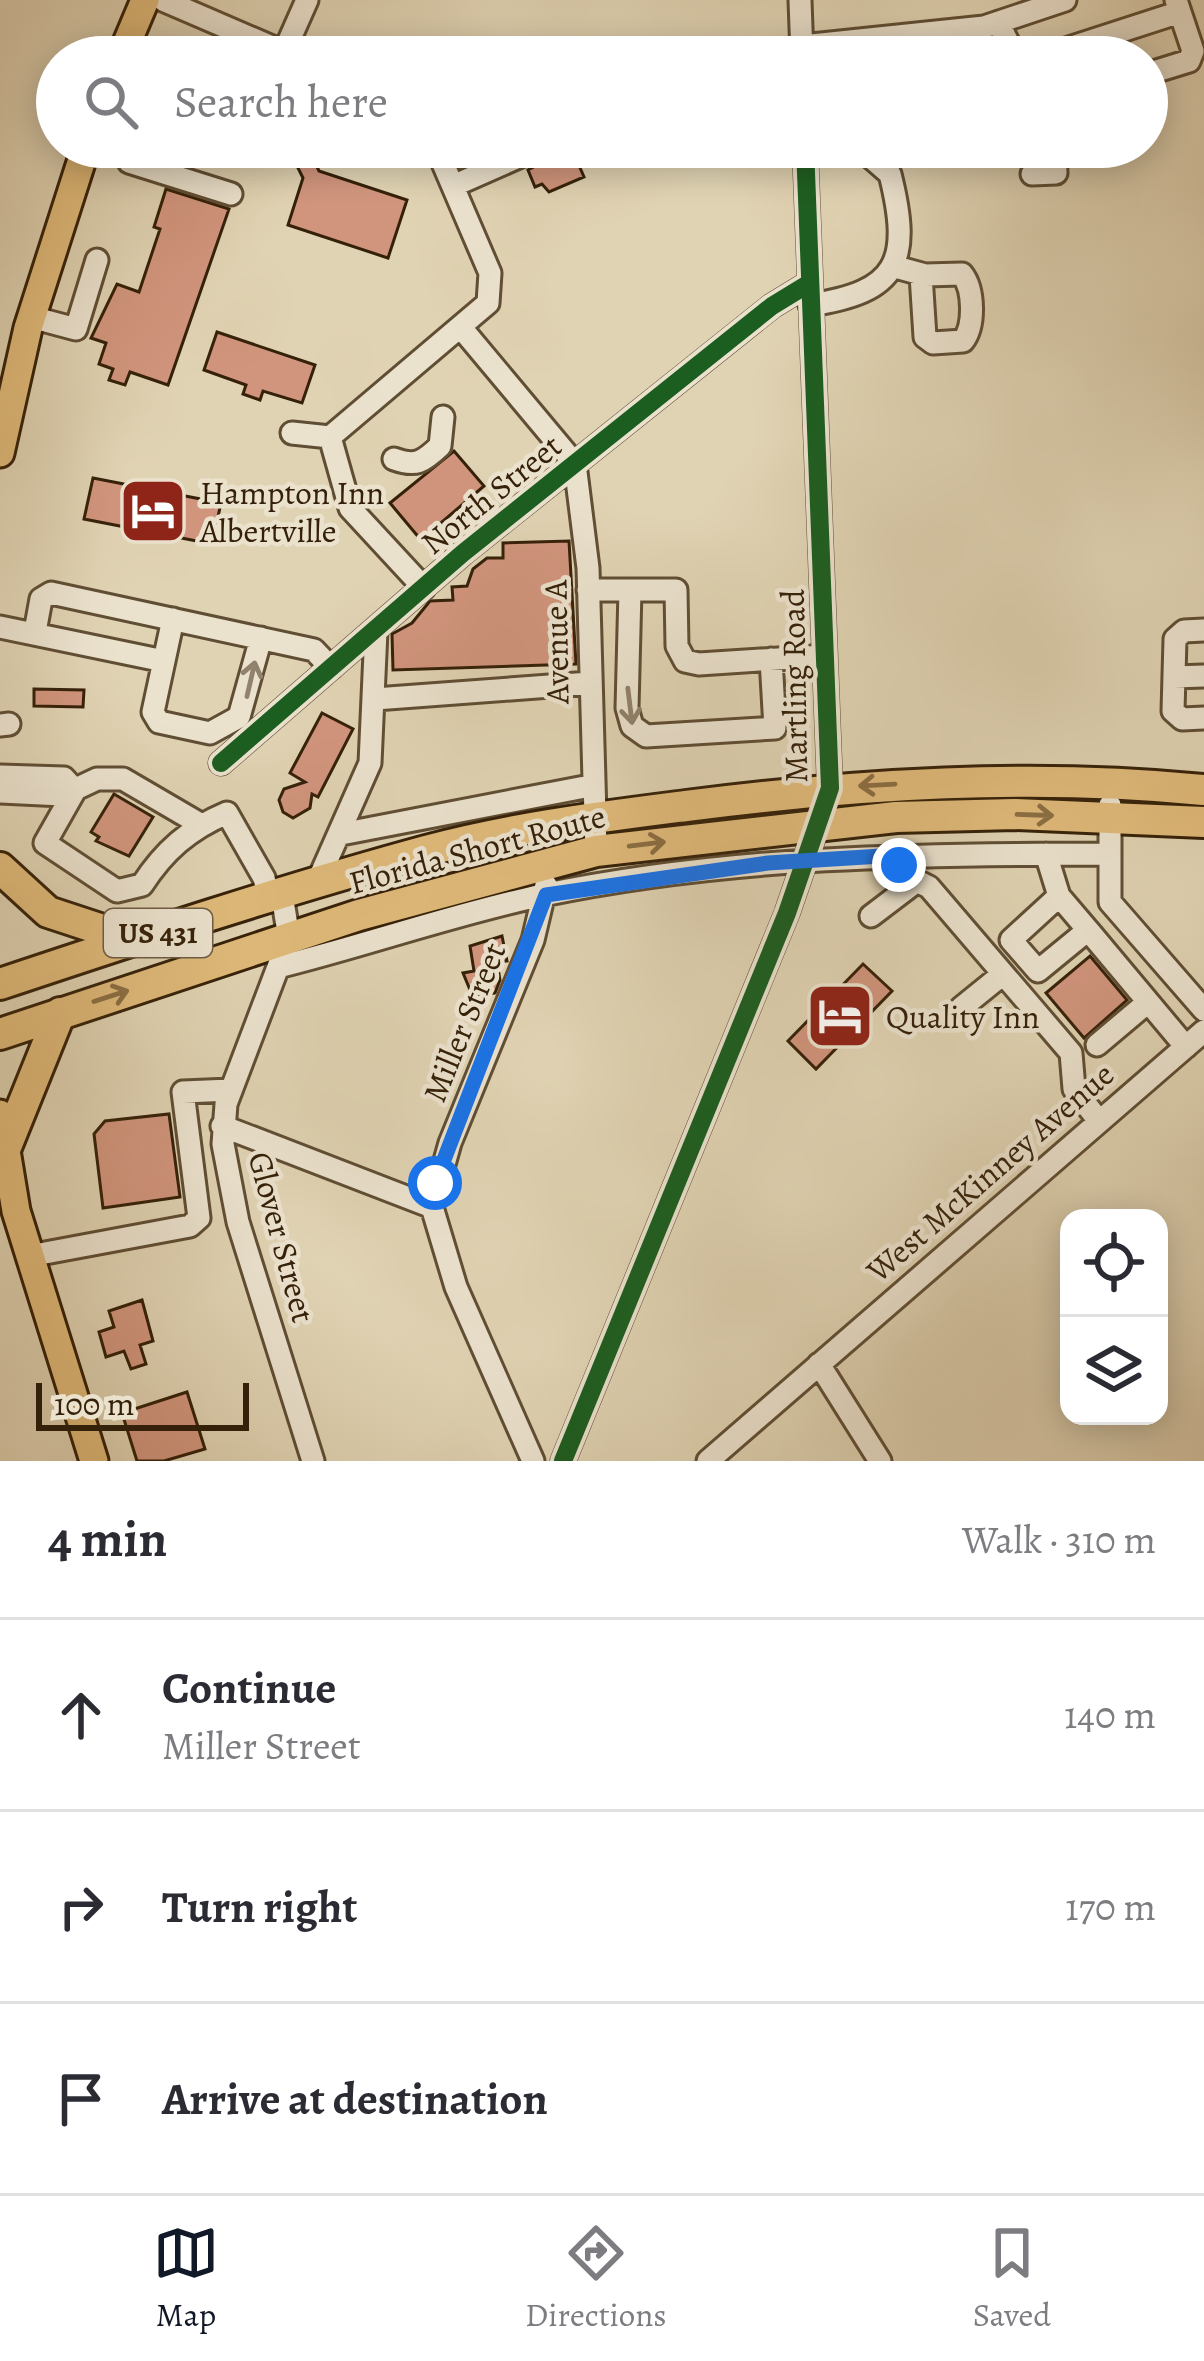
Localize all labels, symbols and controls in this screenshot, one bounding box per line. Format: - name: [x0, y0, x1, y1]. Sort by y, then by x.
- search box: [36, 36, 1168, 168]
- icon: search: [78, 69, 144, 135]
- text: Search here: [174, 71, 388, 133]
- street label: North Street: [411, 423, 571, 564]
- place label: Hampton Inn Albertville: [199, 470, 384, 553]
- hotel icon: Hampton Inn Albertville: [118, 476, 188, 546]
- street label: Avenue A: [532, 579, 580, 705]
- street label: Martling Road: [770, 588, 818, 783]
- one-way arrow: [241, 661, 264, 699]
- one-way arrow: [619, 686, 641, 725]
- one-way arrow: [858, 774, 897, 797]
- street label: Florida Short Route: [344, 793, 610, 905]
- one-way arrow: [1015, 804, 1054, 827]
- one-way arrow: [627, 833, 666, 855]
- route end: [872, 838, 926, 892]
- road number: US 431: [104, 909, 212, 957]
- street label: Miller Street: [412, 936, 516, 1108]
- hotel icon: Quality Inn: [805, 981, 875, 1051]
- one-way arrow: [91, 984, 129, 1006]
- place label: Quality Inn: [886, 994, 1039, 1039]
- street label: West McKinney Avenue: [856, 1052, 1123, 1293]
- street label: Glover Street: [238, 1147, 326, 1327]
- route start: [408, 1156, 462, 1210]
- map controls: [1060, 1209, 1168, 1425]
- button: locate: [1060, 1209, 1168, 1317]
- button: layers: [1060, 1317, 1168, 1425]
- scale bar: [36, 1377, 249, 1430]
- text: 100 m: [54, 1381, 134, 1426]
- text: 4 min: [48, 1504, 167, 1574]
- text: Walk · 310 m: [962, 1513, 1156, 1566]
- text: Continue: [162, 1657, 336, 1719]
- icon: ahead: [48, 1682, 114, 1748]
- text: 140 m: [1064, 1688, 1156, 1741]
- text: Miller Street: [162, 1719, 361, 1772]
- icon: right: [48, 1874, 114, 1940]
- text: Turn right: [162, 1876, 357, 1938]
- text: 170 m: [1065, 1880, 1156, 1933]
- icon: arrive: [48, 2066, 114, 2132]
- text: Arrive at destination: [162, 2068, 548, 2130]
- tab: Map: [153, 2220, 219, 2337]
- tab: Directions: [525, 2220, 667, 2337]
- tab: Saved: [973, 2220, 1051, 2337]

